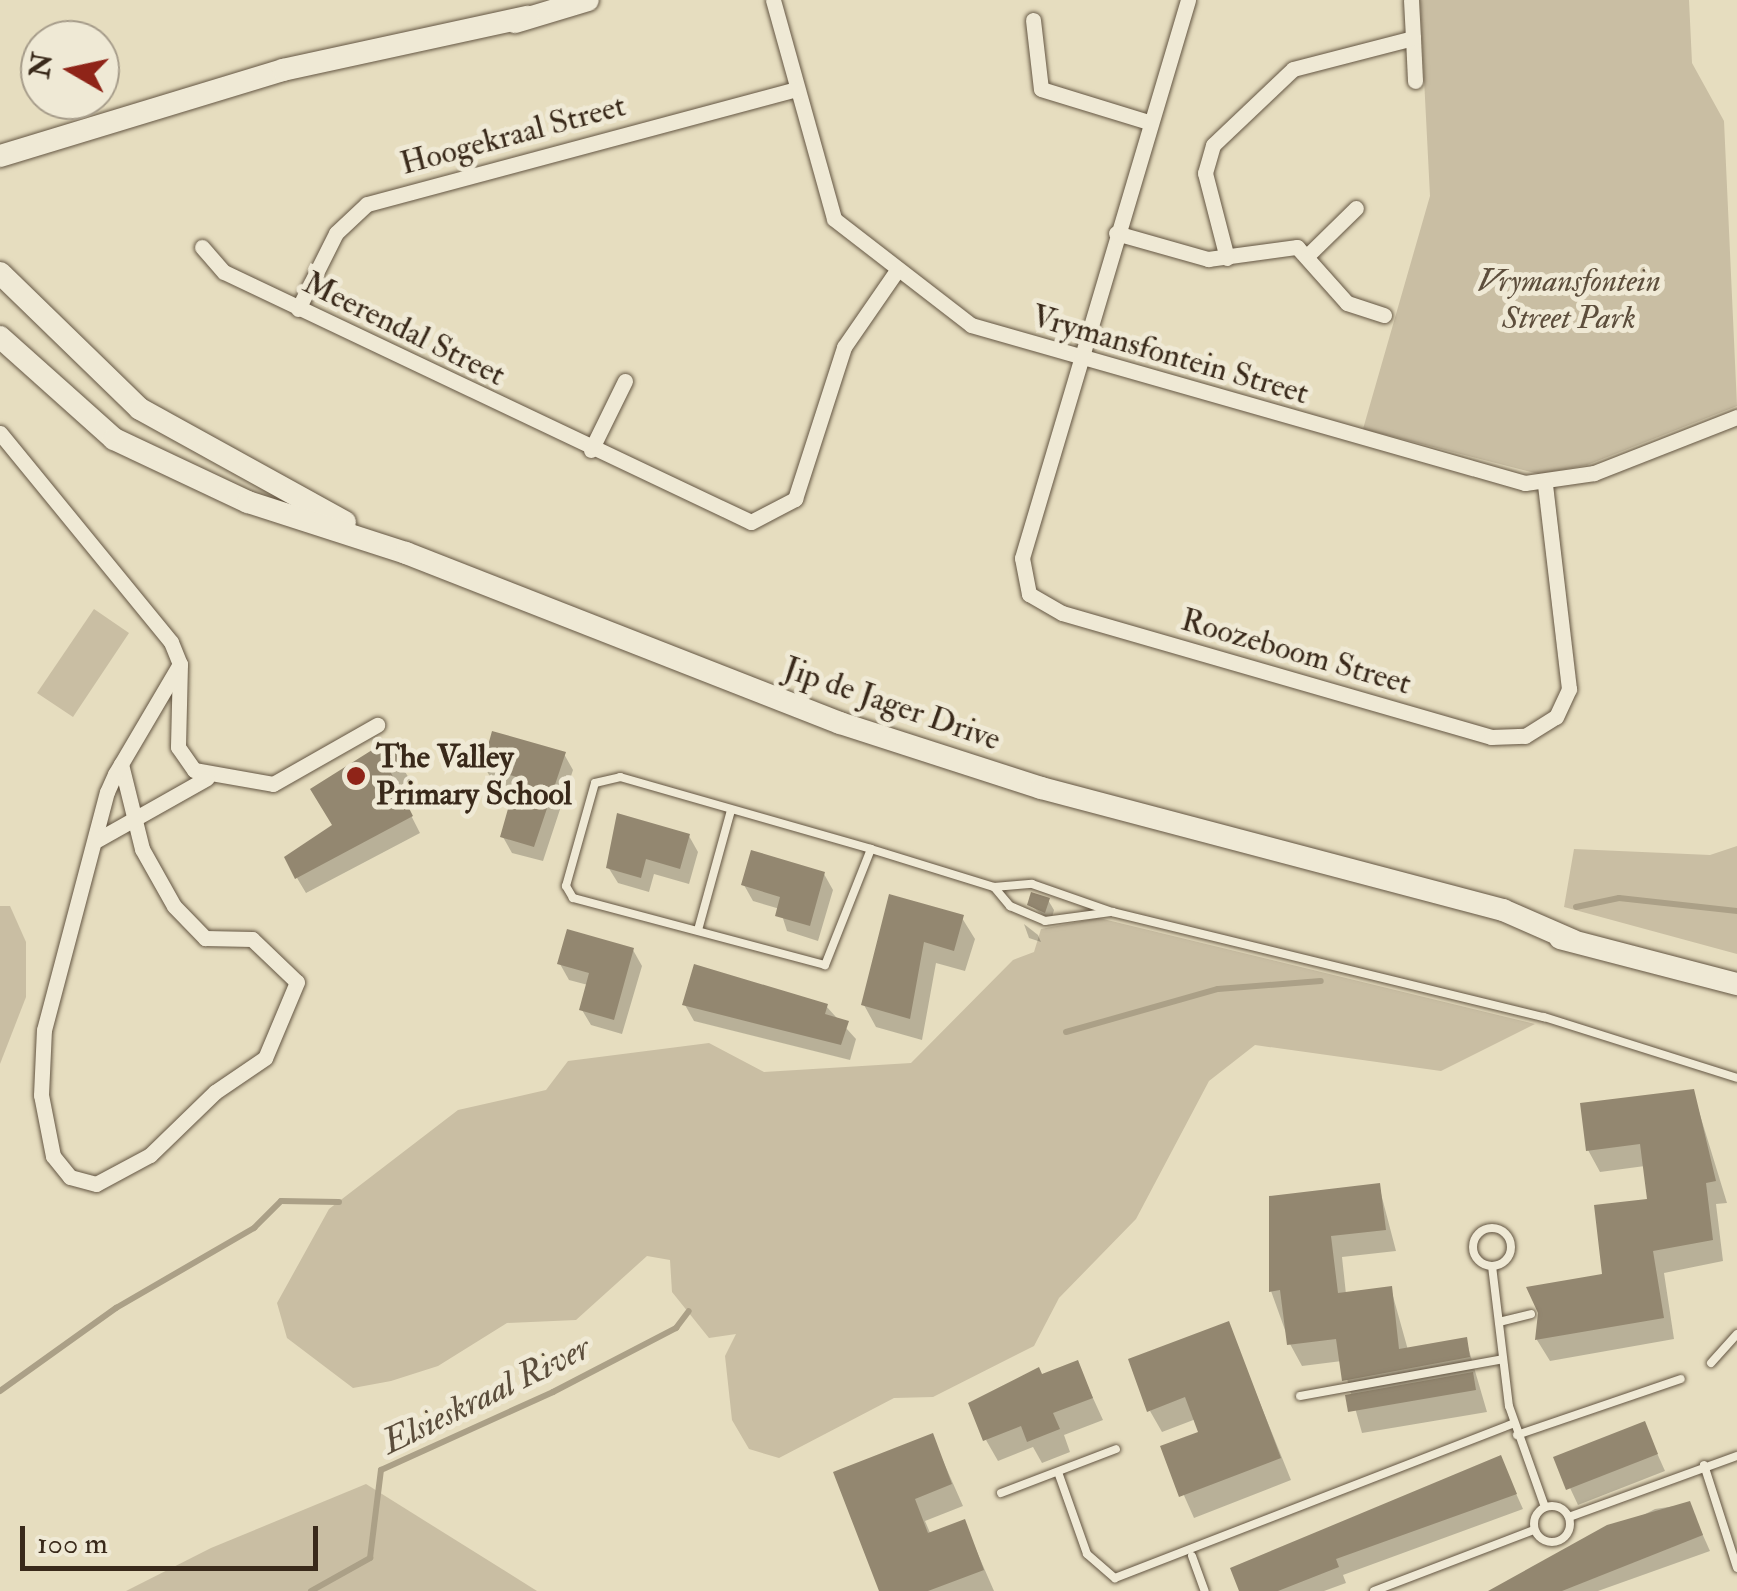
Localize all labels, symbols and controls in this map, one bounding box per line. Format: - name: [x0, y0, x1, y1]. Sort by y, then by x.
- north arrow: [20, 20, 120, 120]
- text: N: [23, 50, 61, 81]
- street label: Hoogekraal Street: [396, 87, 630, 183]
- park label: Vrymansfontein Street Park: [1477, 263, 1661, 338]
- street label: Meerendal Street: [297, 264, 511, 394]
- street label: Vrymansfontein Street: [1027, 297, 1313, 413]
- street label: Roozeboom Street: [1177, 601, 1415, 703]
- street label: Jip de Jager Drive: [779, 649, 1005, 759]
- place label: The Valley Primary School: [376, 739, 572, 814]
- marker: The Valley Primary School: [345, 765, 367, 787]
- water label: Elsieskraal River: [375, 1327, 597, 1463]
- scale bar: [25, 1506, 322, 1568]
- text: 100 m: [37, 1525, 108, 1562]

